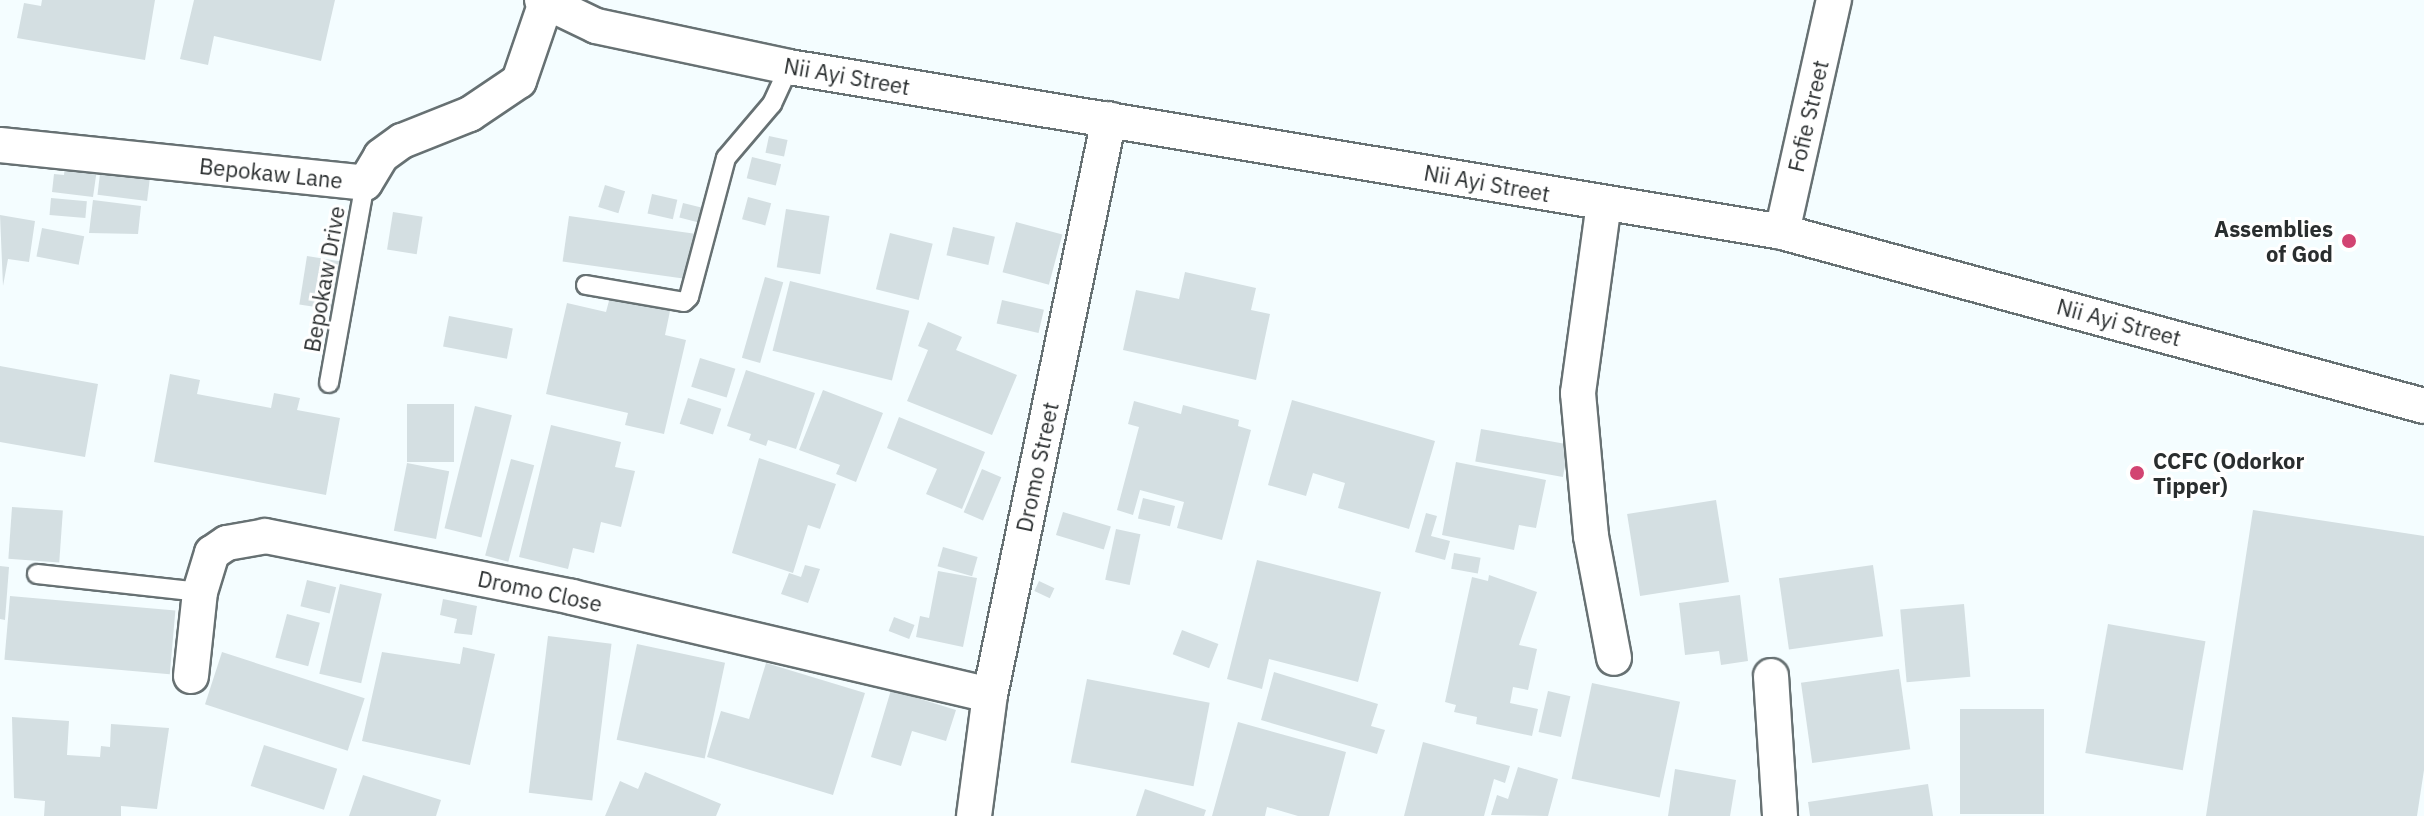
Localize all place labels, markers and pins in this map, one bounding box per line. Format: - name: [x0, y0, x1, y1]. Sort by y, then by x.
- place label: Assemblies of God: [2214, 215, 2333, 266]
- marker: Assemblies of God: [2340, 232, 2358, 250]
- place label: CCFC (Odorkor Tipper): [2153, 447, 2304, 498]
- marker: CCFC (Odorkor Tipper): [2128, 464, 2146, 482]

